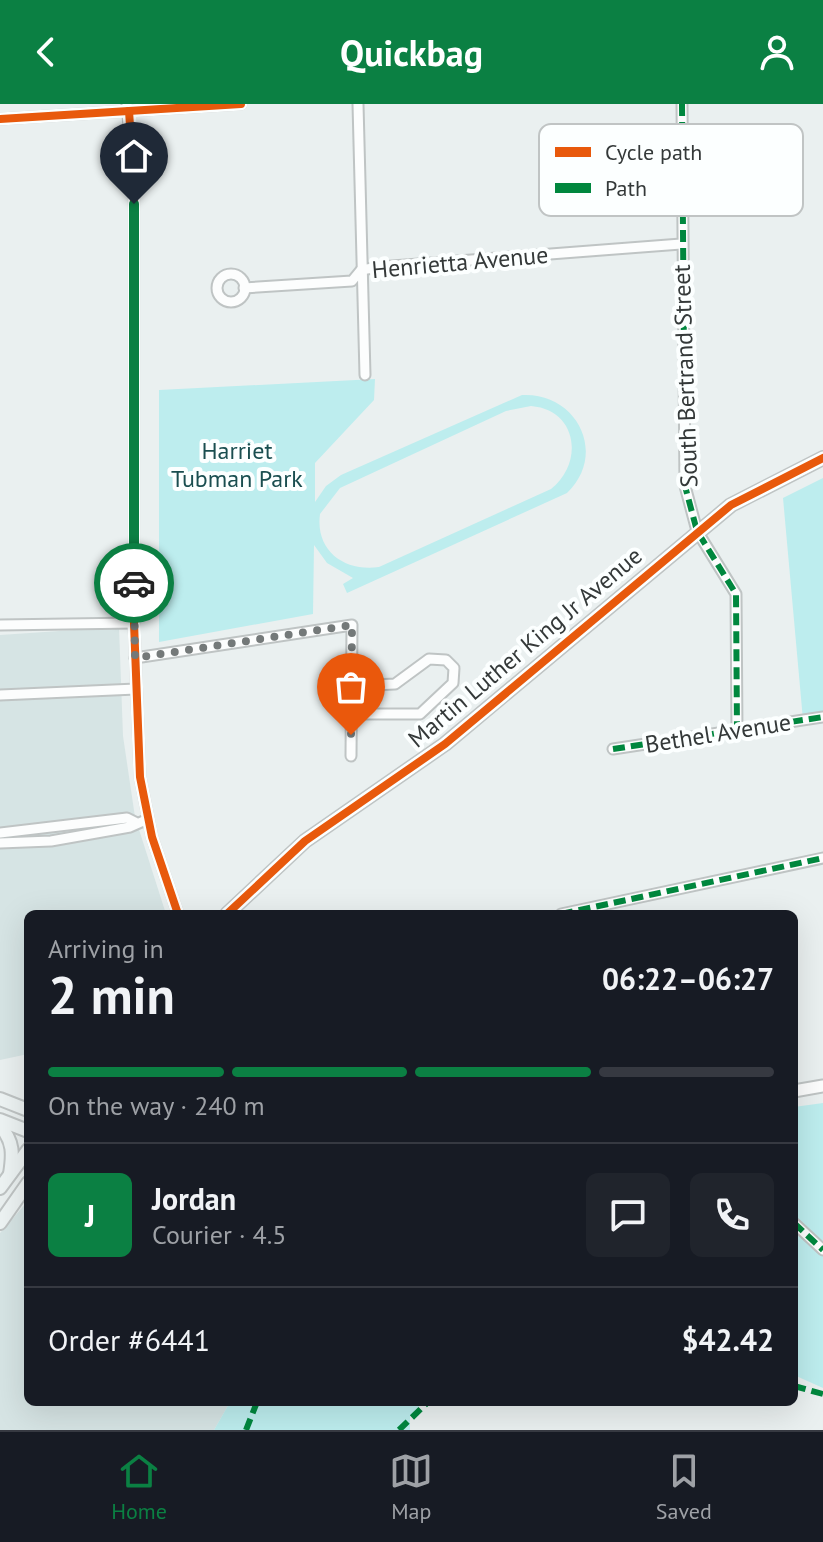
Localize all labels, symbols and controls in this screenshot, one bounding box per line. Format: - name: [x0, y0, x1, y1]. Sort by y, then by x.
- text: Quickbag: [340, 29, 483, 76]
- icon: back: [24, 30, 68, 74]
- icon: person: [755, 30, 799, 74]
- pin: [100, 122, 168, 204]
- legend: [539, 124, 803, 216]
- icon: home: [112, 134, 156, 178]
- text: Cycle path: [605, 138, 702, 166]
- text: Path: [605, 174, 647, 202]
- street label: Henrietta Avenue: [370, 239, 550, 285]
- street label: South Bertrand Street: [666, 264, 704, 488]
- park label: Harriet Tubman Park: [171, 435, 303, 494]
- street label: Martin Luther King Jr Avenue: [402, 540, 648, 754]
- courier: [94, 543, 174, 623]
- icon: car: [112, 561, 156, 605]
- pin: [317, 653, 385, 735]
- icon: bag: [329, 665, 373, 709]
- street label: Bethel Avenue: [643, 706, 793, 760]
- text: Arriving in: [48, 932, 164, 965]
- text: 06:22–06:27: [602, 959, 774, 998]
- text: 2 min: [48, 961, 175, 1028]
- text: On the way · 240 m: [48, 1089, 265, 1122]
- button: chat: [586, 1173, 670, 1257]
- button: phone: [690, 1173, 774, 1257]
- text: Jordan: [152, 1179, 236, 1218]
- text: J: [85, 1196, 95, 1235]
- text: Courier · 4.5: [152, 1218, 286, 1251]
- text: Order #6441: [48, 1320, 210, 1359]
- text: $42.42: [682, 1320, 774, 1359]
- tab: Home: [111, 1449, 167, 1525]
- tab: Map: [389, 1449, 433, 1525]
- tab: Saved: [656, 1449, 712, 1525]

